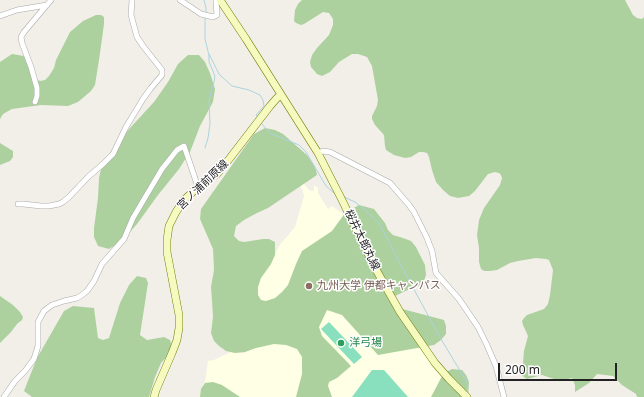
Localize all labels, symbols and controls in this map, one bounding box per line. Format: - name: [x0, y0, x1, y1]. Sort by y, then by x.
- street label: 宮ノ浦前原線: [175, 157, 231, 213]
- street label: 桜井太郎丸線: [342, 207, 382, 273]
- place label: 九州大学 伊都キャンパス: [317, 279, 441, 293]
- marker: 九州大学 伊都キャンパス: [304, 281, 314, 291]
- place label: 洋弓場: [349, 336, 382, 350]
- marker: 洋弓場: [336, 338, 346, 348]
- scale bar: [500, 355, 619, 381]
- text: 200 m: [505, 361, 540, 378]

